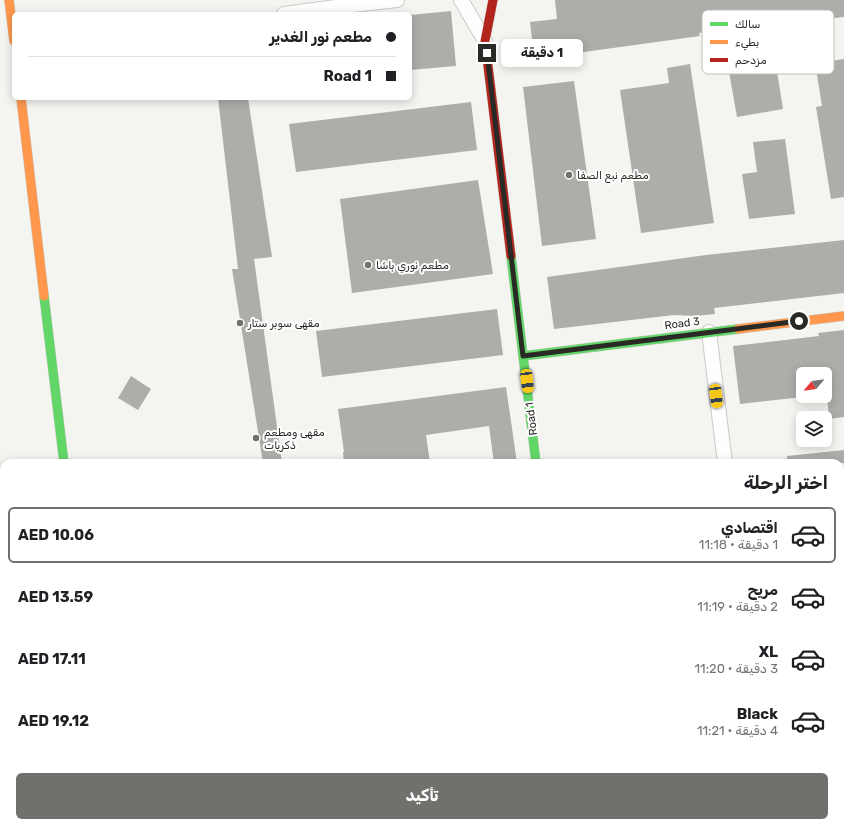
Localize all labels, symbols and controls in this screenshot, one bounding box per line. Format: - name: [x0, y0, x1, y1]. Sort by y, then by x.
- legend: [702, 10, 834, 74]
- text: سالك: [735, 18, 760, 31]
- text: مطعم نور الغدير: [269, 28, 372, 46]
- text: بطيء: [735, 36, 759, 51]
- callout: 1 دقيقة: [501, 39, 583, 67]
- route end: [478, 44, 496, 62]
- text: 1 دقيقة: [521, 45, 563, 60]
- text: مزدحم: [735, 54, 767, 68]
- text: Road 1: [324, 67, 372, 85]
- place label: مطعم نبع الصفا: [577, 169, 649, 184]
- marker: مطعم نبع الصفا: [564, 170, 574, 180]
- place label: مطعم نوري باشا: [376, 259, 449, 273]
- marker: مطعم نوري باشا: [363, 260, 373, 270]
- route start: [790, 312, 808, 330]
- street label: Road 3: [664, 315, 701, 332]
- place label: مقهى سوبر ستار: [247, 317, 320, 331]
- marker: مقهى سوبر ستار: [235, 318, 245, 328]
- north arrow: [796, 367, 832, 403]
- map controls: [796, 367, 832, 447]
- car: [520, 368, 534, 394]
- car: [709, 383, 723, 409]
- street label: Road 1: [523, 402, 540, 436]
- button: layers: [796, 411, 832, 447]
- place label: مقهى ومطعم ذكريات: [264, 426, 325, 452]
- marker: مقهى ومطعم ذكريات: [251, 433, 261, 443]
- text: اختر الرحلة: [744, 472, 828, 494]
- icon: car: [790, 517, 826, 553]
- text: اقتصادي: [721, 519, 778, 537]
- text: AED 10.06: [18, 526, 94, 544]
- text: 1 دقيقة · 11:18: [699, 537, 778, 552]
- icon: car: [790, 579, 826, 615]
- text: مريح: [747, 581, 778, 599]
- text: AED 13.59: [18, 588, 93, 606]
- text: 2 دقيقة · 11:19: [697, 599, 778, 614]
- icon: car: [790, 641, 826, 677]
- text: XL: [759, 643, 778, 661]
- text: AED 17.11: [18, 650, 86, 668]
- text: 3 دقيقة · 11:20: [695, 661, 778, 676]
- icon: car: [790, 703, 826, 739]
- text: Black: [737, 705, 778, 723]
- text: AED 19.12: [18, 712, 89, 730]
- text: 4 دقيقة · 11:21: [697, 723, 778, 738]
- button: تأكيد: [16, 773, 828, 819]

